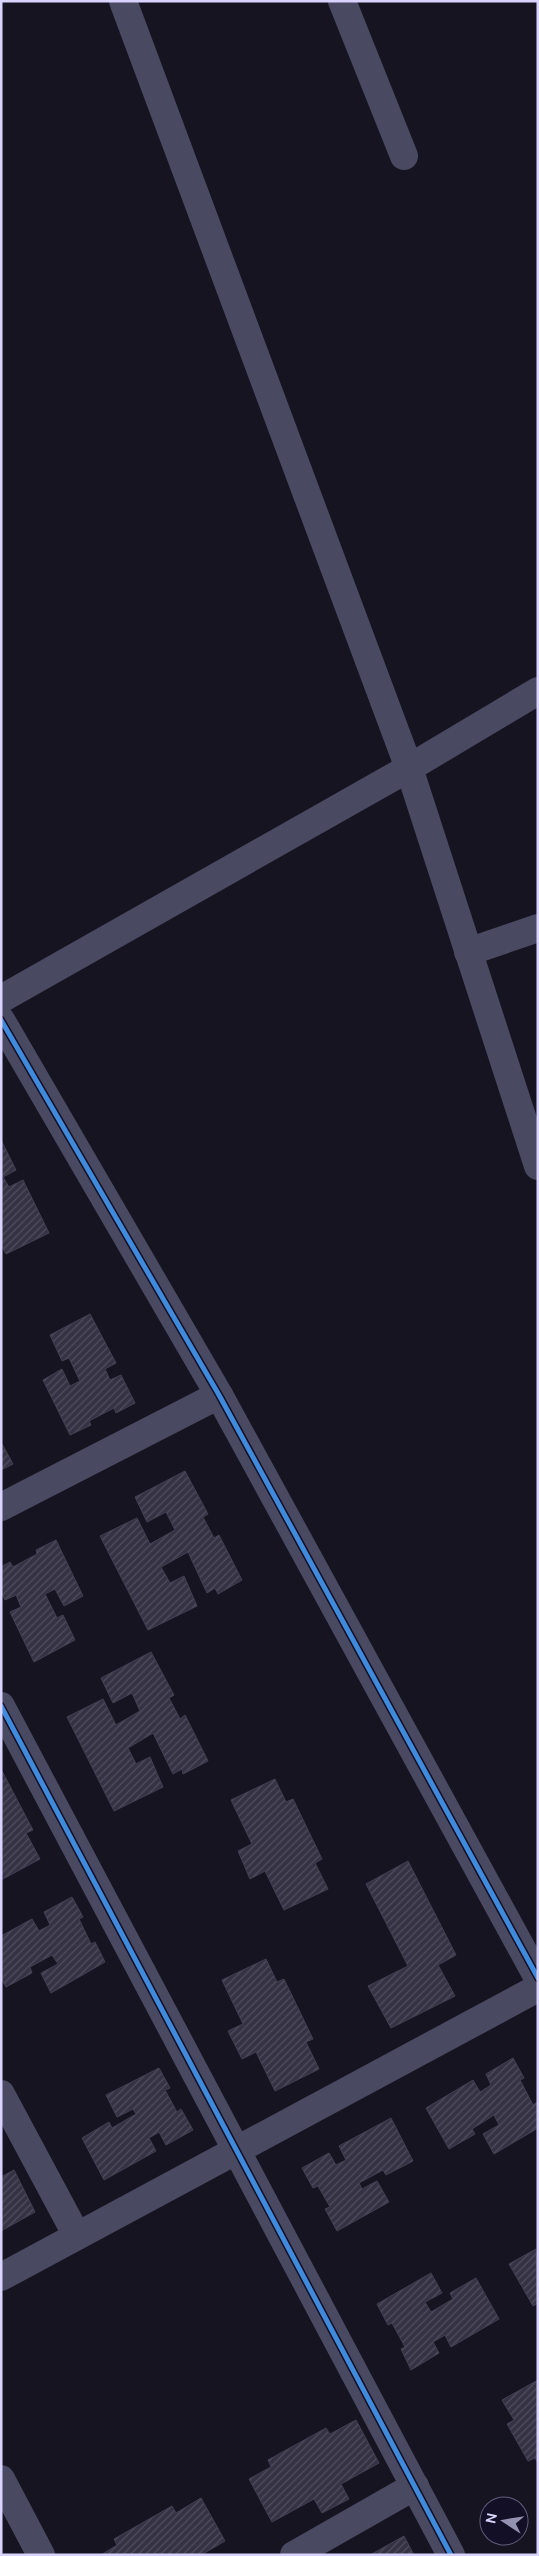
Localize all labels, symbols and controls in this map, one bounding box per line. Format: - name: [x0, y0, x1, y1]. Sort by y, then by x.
- north arrow: [479, 2496, 529, 2546]
- text: N: [481, 2511, 501, 2525]

